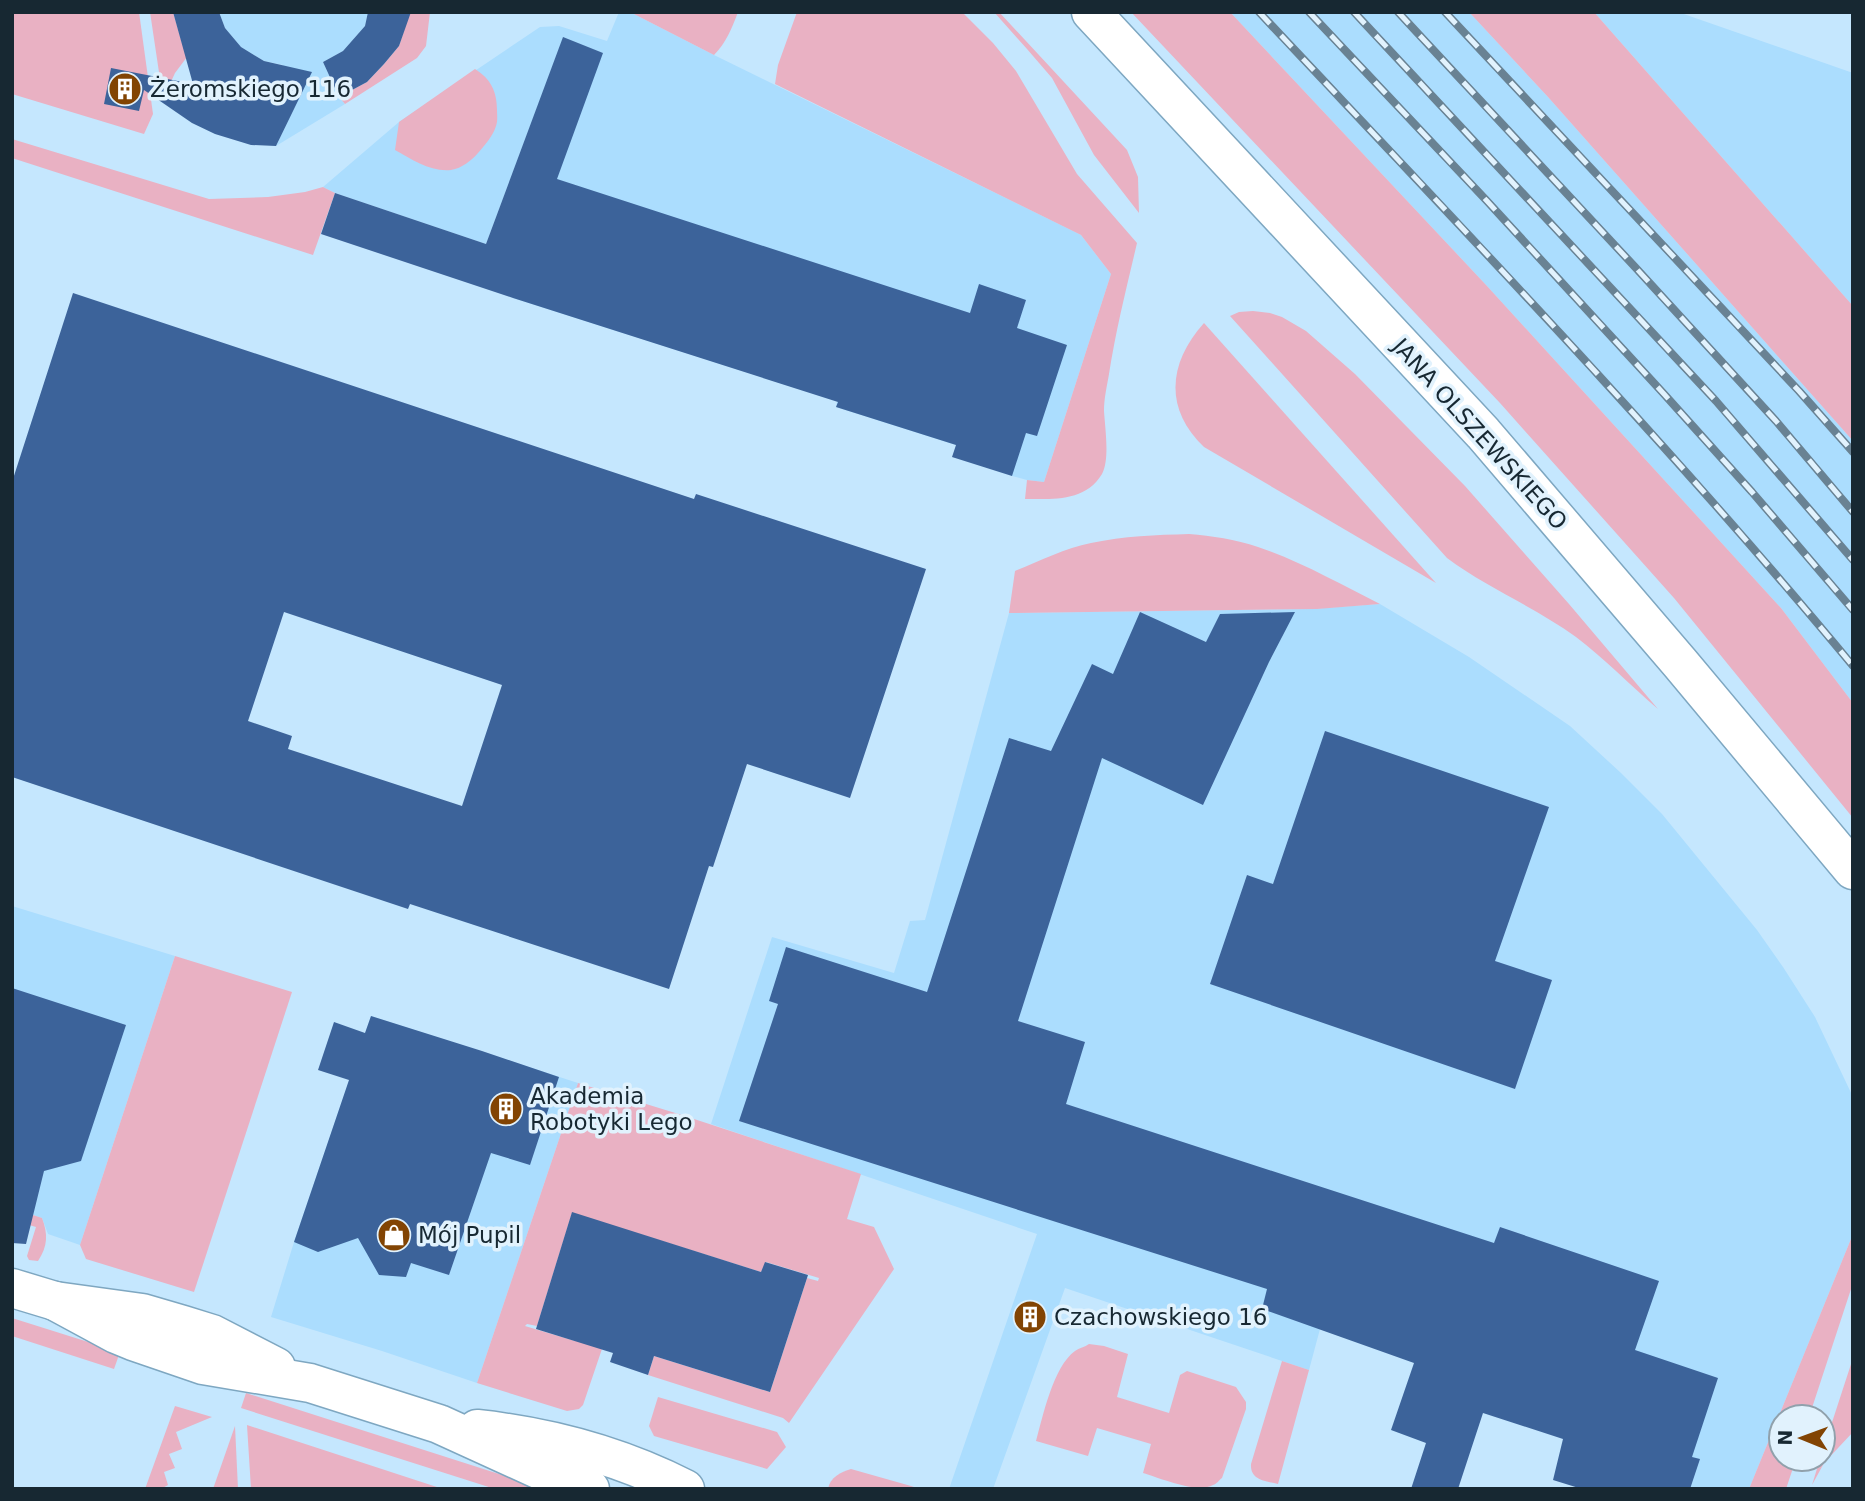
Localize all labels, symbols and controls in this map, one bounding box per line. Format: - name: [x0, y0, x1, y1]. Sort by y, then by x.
- building icon: Żeromskiego 116: [106, 70, 144, 108]
- place label: Żeromskiego 116: [150, 75, 351, 102]
- street label: JANA OLSZEWSKIEGO: [1386, 332, 1573, 535]
- place label: Akademia Robotyki Lego: [530, 1083, 693, 1135]
- building icon: Akademia Robotyki Lego: [487, 1090, 525, 1128]
- shop icon: Mój Pupil: [375, 1216, 413, 1254]
- place label: Mój Pupil: [418, 1222, 521, 1248]
- building icon: Czachowskiego 16: [1011, 1298, 1049, 1336]
- place label: Czachowskiego 16: [1054, 1304, 1267, 1330]
- north arrow: [1767, 1403, 1837, 1473]
- text: N: [1774, 1430, 1796, 1446]

